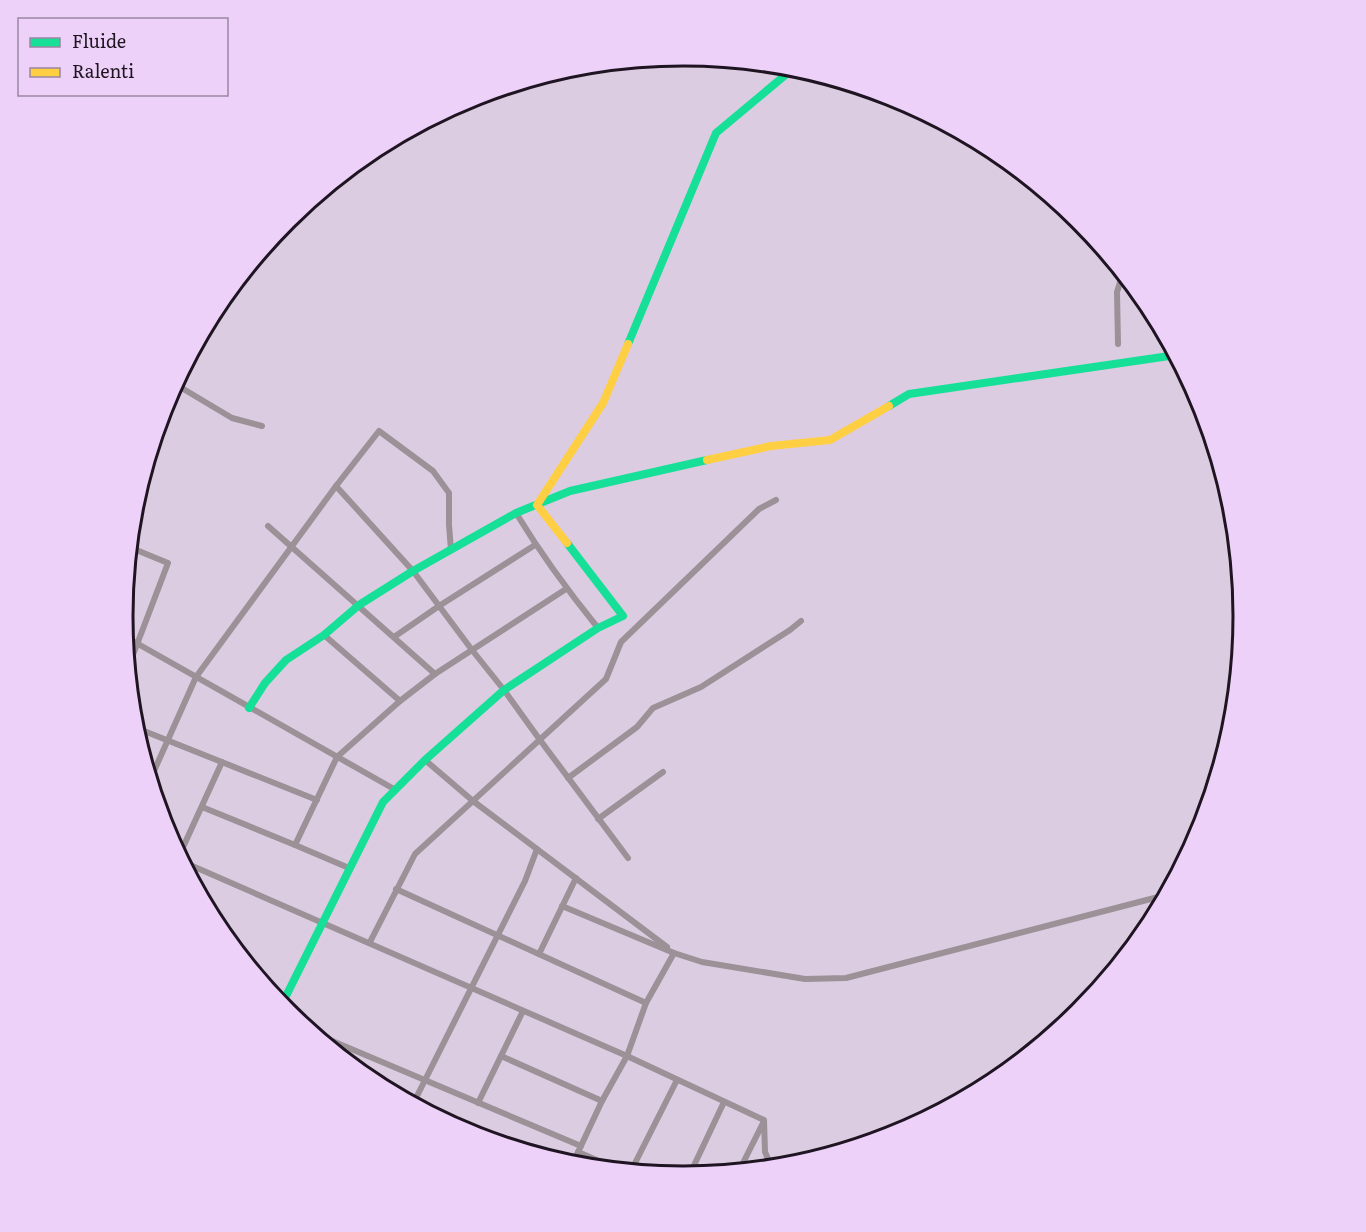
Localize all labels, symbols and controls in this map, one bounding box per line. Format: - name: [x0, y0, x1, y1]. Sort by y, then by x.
- legend: [18, 18, 228, 96]
- text: Fluide: [72, 27, 126, 54]
- text: Ralenti: [72, 57, 134, 84]

